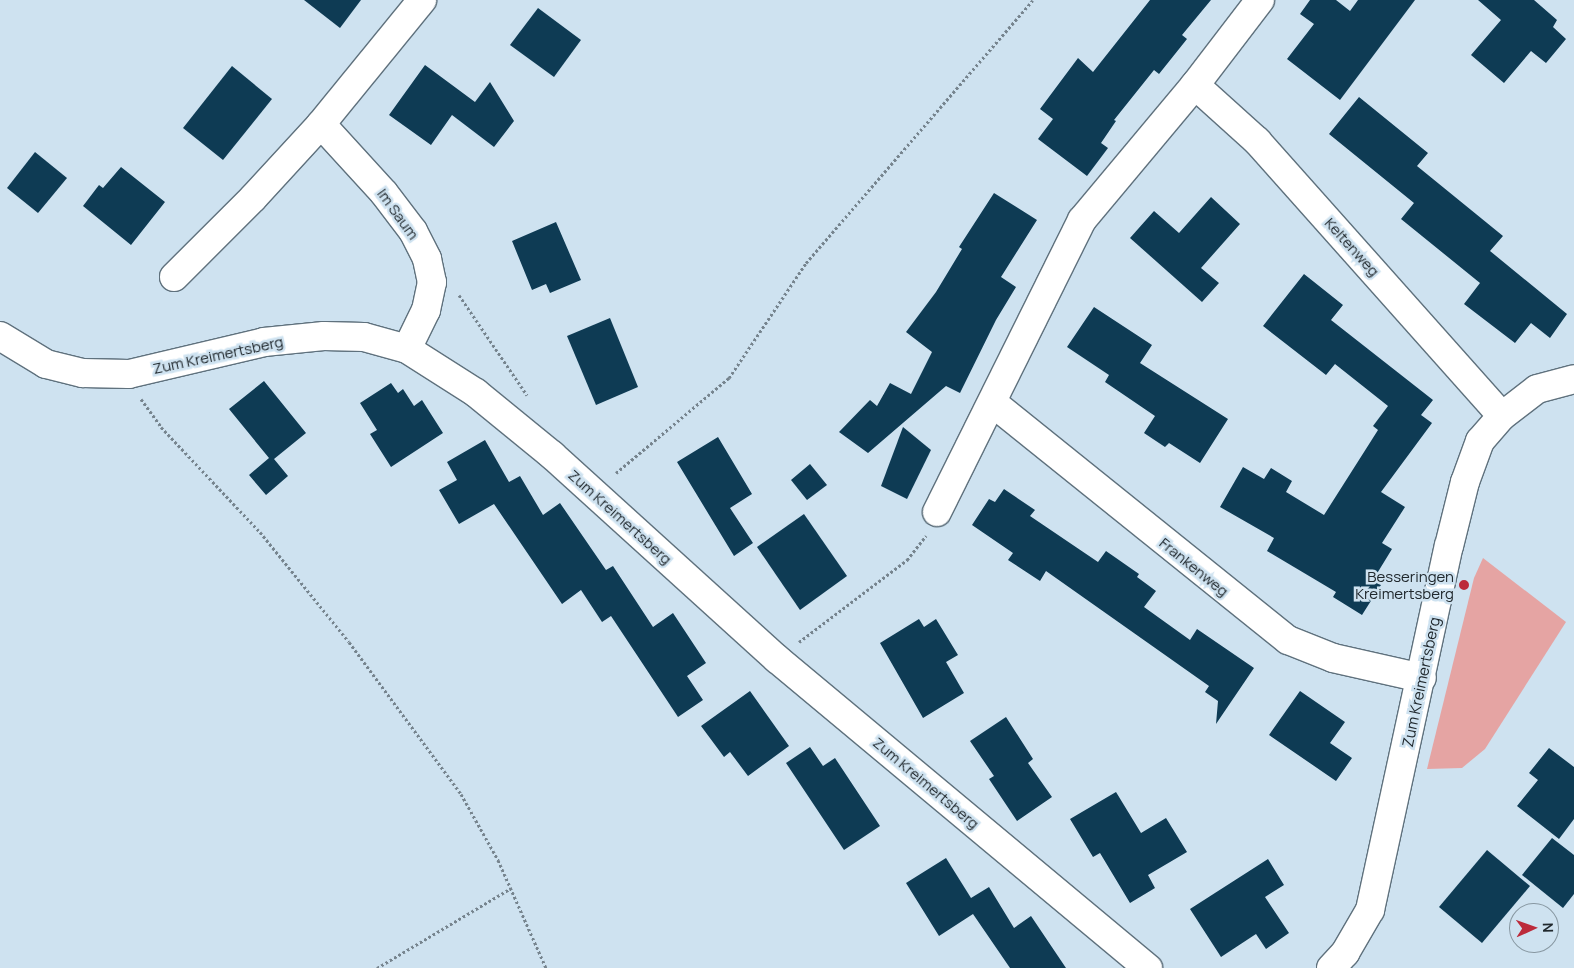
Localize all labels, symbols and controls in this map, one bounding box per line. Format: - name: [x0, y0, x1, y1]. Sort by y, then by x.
- street label: Im Saum: [374, 185, 422, 243]
- street label: Keltenweg: [1321, 214, 1383, 280]
- street label: Zum Kreimertsberg: [151, 332, 285, 378]
- street label: Zum Kreimertsberg: [565, 466, 675, 568]
- street label: Frankenweg: [1156, 534, 1232, 600]
- place label: Besseringen Kreimertsberg: [1355, 567, 1454, 602]
- marker: Besseringen Kreimertsberg: [1458, 579, 1470, 591]
- street label: Zum Kreimertsberg: [1398, 615, 1444, 749]
- street label: Zum Kreimertsberg: [869, 733, 983, 833]
- north arrow: [1509, 903, 1559, 953]
- text: N: [1539, 922, 1558, 933]

